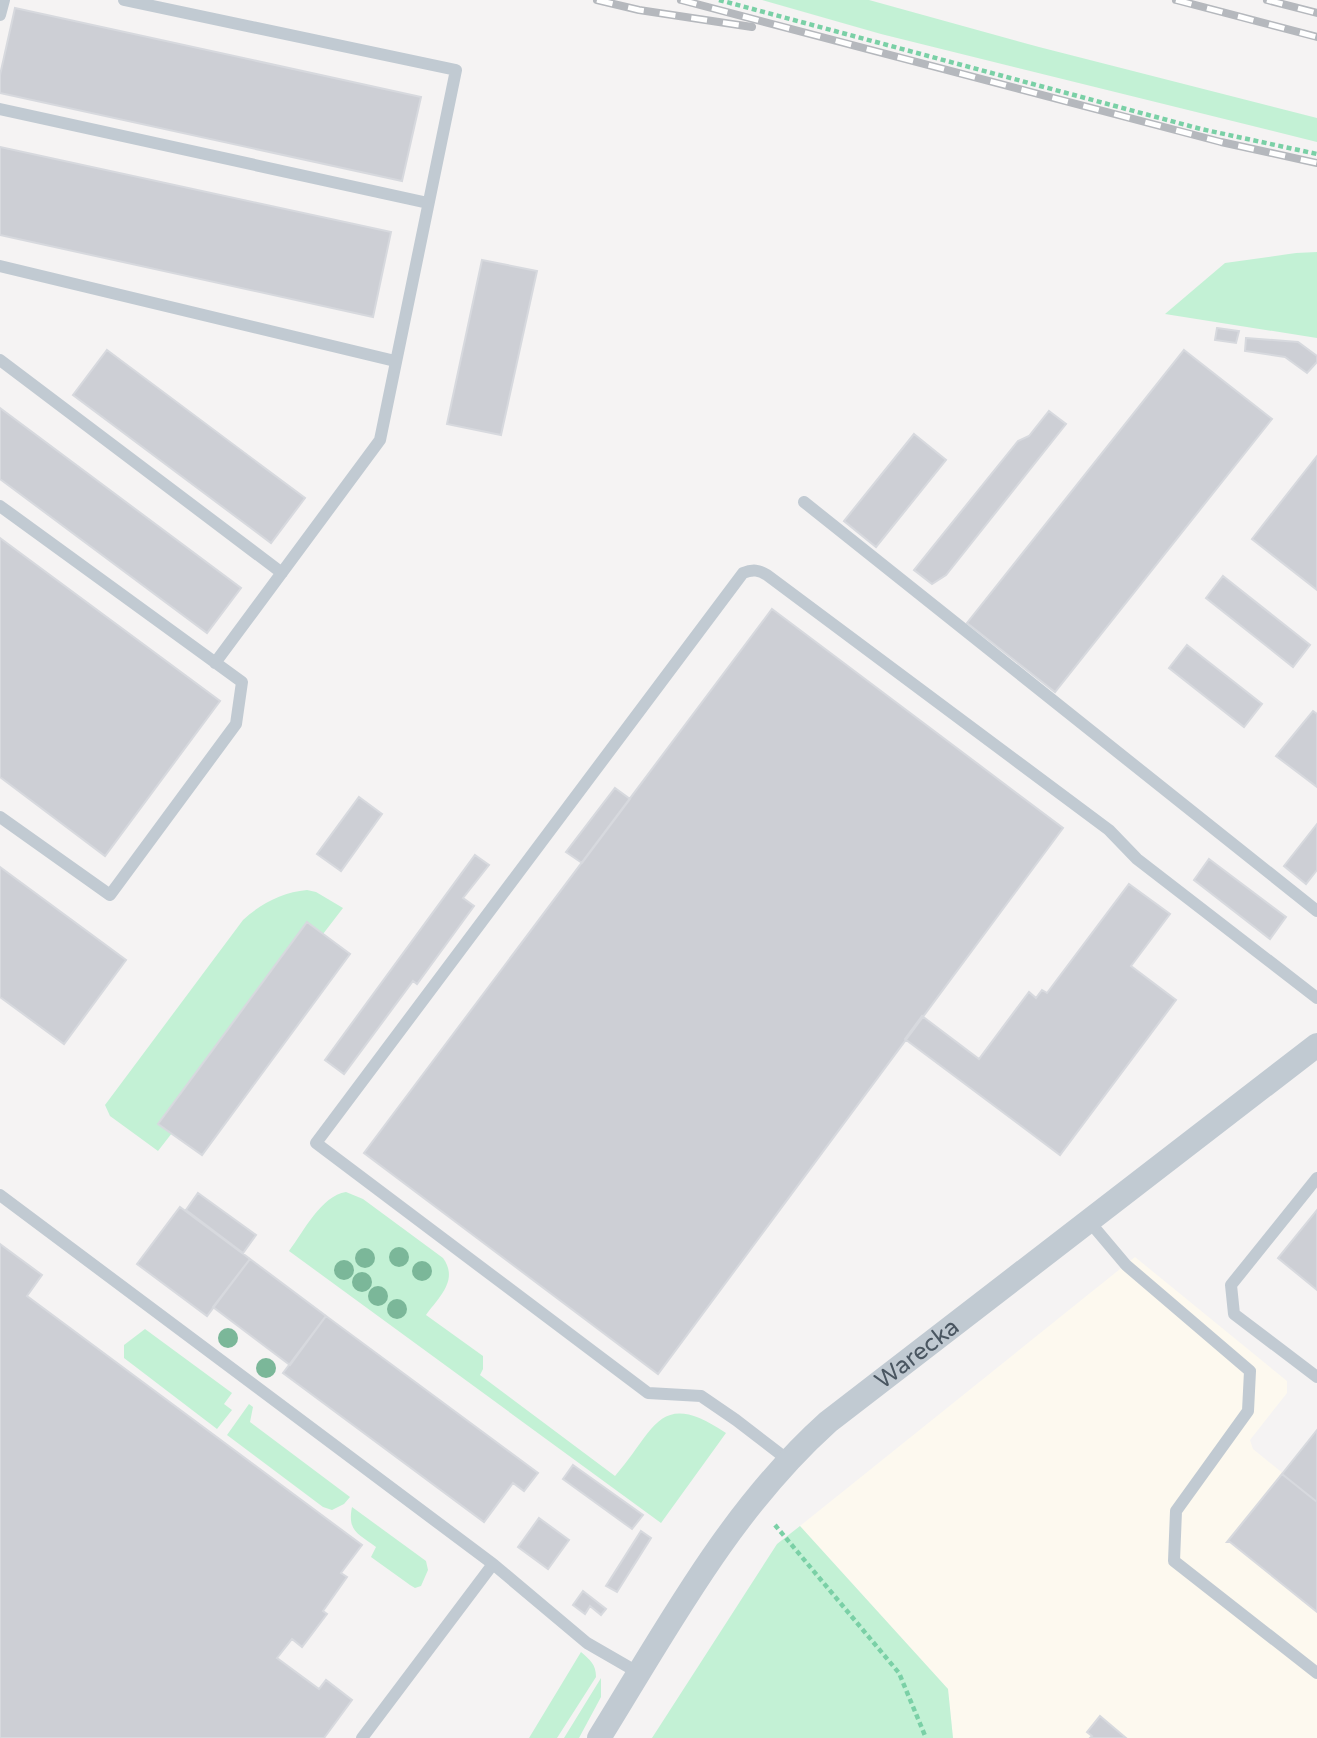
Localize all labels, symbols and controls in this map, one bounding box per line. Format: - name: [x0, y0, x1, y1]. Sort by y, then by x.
- street label: Warecka: [869, 1312, 965, 1395]

